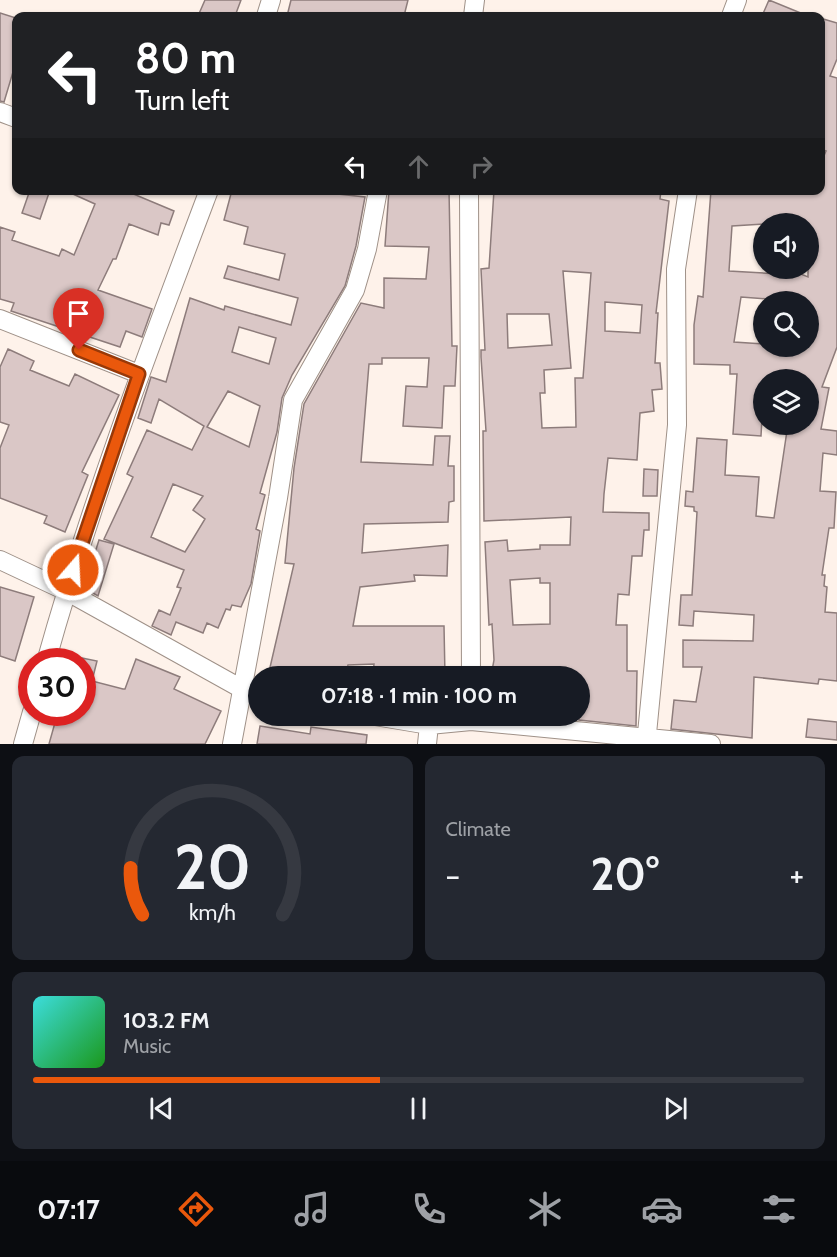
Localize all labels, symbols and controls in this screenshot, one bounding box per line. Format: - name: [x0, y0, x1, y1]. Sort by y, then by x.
- text: 80 m: [135, 32, 236, 84]
- icon: left: [36, 36, 114, 114]
- text: Turn left: [135, 84, 229, 117]
- icon: left: [339, 150, 372, 183]
- icon: ahead: [402, 150, 435, 183]
- icon: right: [465, 150, 498, 183]
- map controls: [753, 213, 819, 435]
- button: sound: [753, 213, 819, 279]
- pin: [53, 288, 104, 350]
- button: search: [753, 291, 819, 357]
- icon: arrive: [62, 297, 95, 330]
- button: layers: [753, 369, 819, 435]
- position arrow: [41, 538, 105, 602]
- speed limit sign: 30: [18, 648, 96, 726]
- text: 07:18 · 1 min · 100 m: [321, 682, 517, 709]
- text: Climate: [446, 817, 511, 841]
- text: 20: [174, 829, 251, 905]
- text: 20°: [590, 847, 659, 901]
- text: −: [446, 855, 460, 895]
- text: +: [789, 855, 804, 895]
- text: km/h: [189, 899, 236, 925]
- text: 103.2 FM: [123, 1007, 210, 1034]
- text: Music: [123, 1034, 171, 1058]
- icon: previous: [145, 1092, 178, 1125]
- icon: pause: [402, 1092, 435, 1125]
- icon: next: [659, 1092, 692, 1125]
- icon: directions: [175, 1188, 217, 1230]
- icon: music: [291, 1188, 333, 1230]
- icon: phone: [408, 1188, 450, 1230]
- icon: climate: [524, 1188, 566, 1230]
- icon: car: [641, 1188, 683, 1230]
- icon: filters: [758, 1188, 800, 1230]
- text: 07:17: [37, 1193, 100, 1226]

